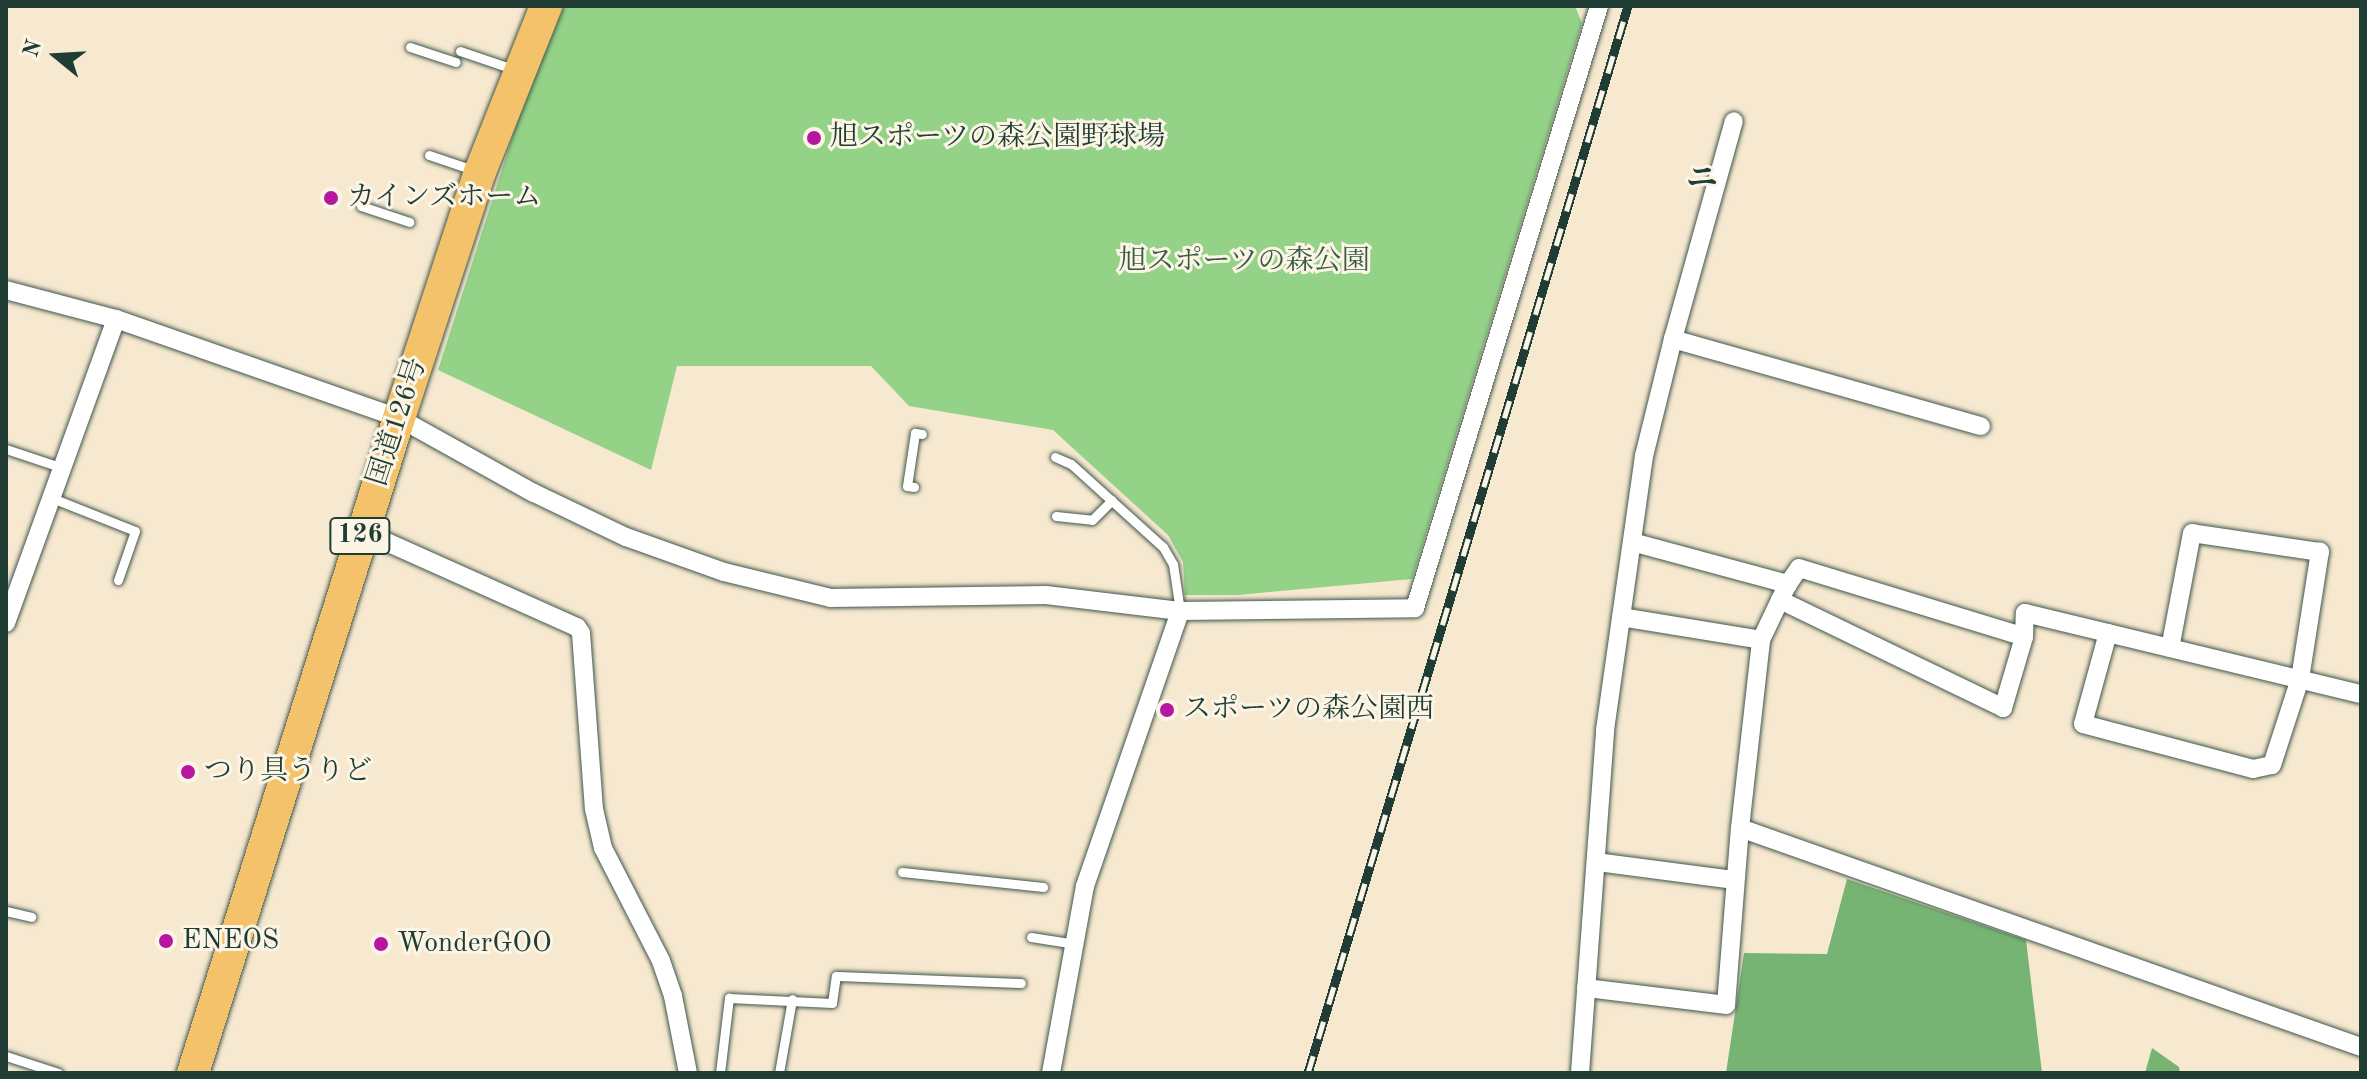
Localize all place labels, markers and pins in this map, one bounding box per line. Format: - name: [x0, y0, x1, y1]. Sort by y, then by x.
- place label: 旭スポーツの森公園野球場: [830, 121, 1166, 155]
- marker: 旭スポーツの森公園野球場: [805, 129, 823, 147]
- place label: カインズホーム: [347, 181, 543, 215]
- marker: カインズホーム: [322, 189, 340, 207]
- place label: スポーツの森公園西: [1183, 693, 1435, 727]
- marker: スポーツの森公園西: [1158, 701, 1176, 719]
- place label: つり具うりど: [204, 755, 372, 789]
- marker: つり具うりど: [179, 763, 197, 781]
- place label: ENEOS: [182, 924, 279, 958]
- place label: WonderGOO: [397, 927, 552, 961]
- marker: ENEOS: [157, 932, 175, 950]
- marker: WonderGOO: [372, 935, 390, 953]

